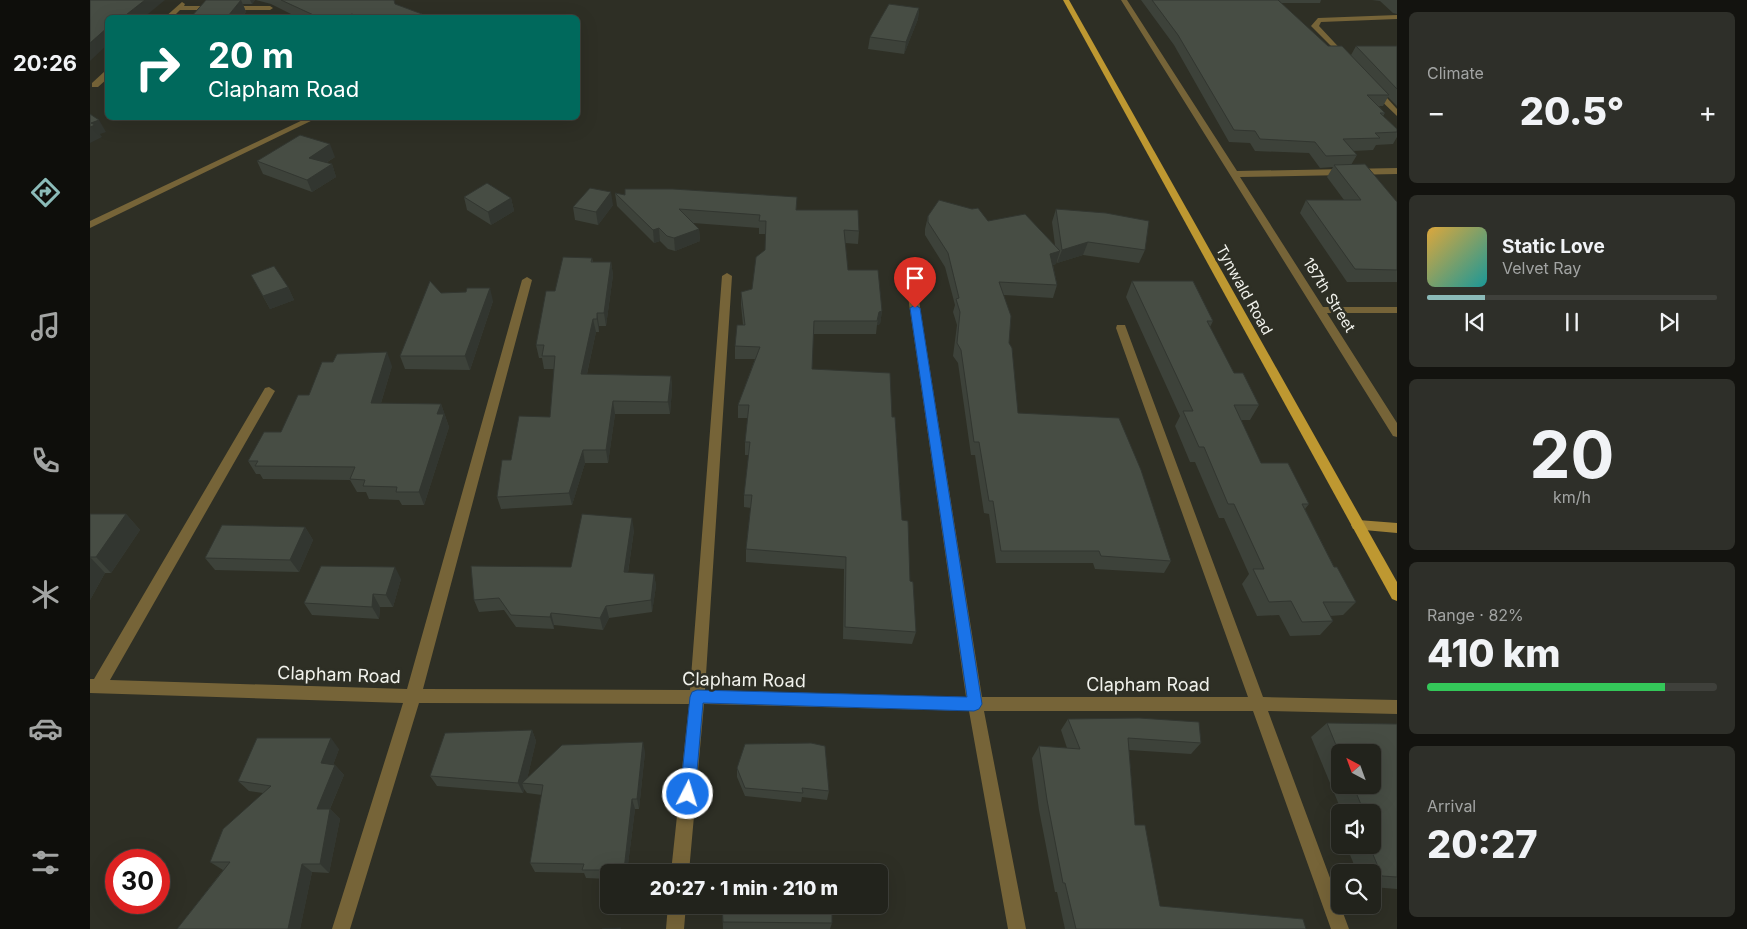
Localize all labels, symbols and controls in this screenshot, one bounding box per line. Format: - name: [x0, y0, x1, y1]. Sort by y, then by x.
- text: 20 m: [208, 34, 294, 76]
- icon: right: [125, 35, 190, 100]
- text: 20:26: [13, 50, 77, 76]
- text: Climate: [1427, 63, 1484, 83]
- text: Clapham Road: [208, 76, 359, 102]
- text: 20.5°: [1520, 88, 1624, 134]
- text: −: [1427, 95, 1446, 129]
- text: +: [1698, 95, 1717, 129]
- icon: directions: [28, 175, 63, 210]
- text: Static Love: [1502, 235, 1605, 258]
- street label: Tynwald Road: [1212, 241, 1277, 338]
- street label: 187th Street: [1299, 254, 1360, 336]
- pin: [894, 257, 936, 308]
- text: Velvet Ray: [1502, 258, 1581, 278]
- icon: arrive: [901, 264, 929, 292]
- icon: previous: [1461, 308, 1489, 336]
- icon: pause: [1558, 308, 1586, 336]
- icon: next: [1655, 308, 1683, 336]
- icon: music: [28, 309, 63, 344]
- text: 20: [1530, 415, 1614, 494]
- icon: phone: [28, 443, 63, 478]
- text: km/h: [1553, 487, 1591, 507]
- icon: climate: [28, 577, 63, 612]
- text: Range · 82%: [1427, 605, 1524, 625]
- text: 410 km: [1427, 630, 1561, 676]
- street label: Clapham Road: [277, 662, 401, 687]
- street label: Clapham Road: [682, 668, 806, 691]
- street label: Clapham Road: [1086, 674, 1210, 695]
- icon: car: [28, 711, 63, 746]
- north arrow: [1331, 744, 1381, 794]
- map controls: [1331, 744, 1381, 914]
- position arrow: [661, 767, 713, 819]
- text: Arrival: [1427, 796, 1476, 816]
- button: sound: [1331, 804, 1381, 854]
- text: 20:27: [1427, 821, 1538, 867]
- icon: filters: [28, 845, 63, 880]
- speed limit sign: 30: [105, 849, 170, 914]
- button: search: [1331, 864, 1381, 914]
- text: 20:27 · 1 min · 210 m: [650, 877, 838, 900]

